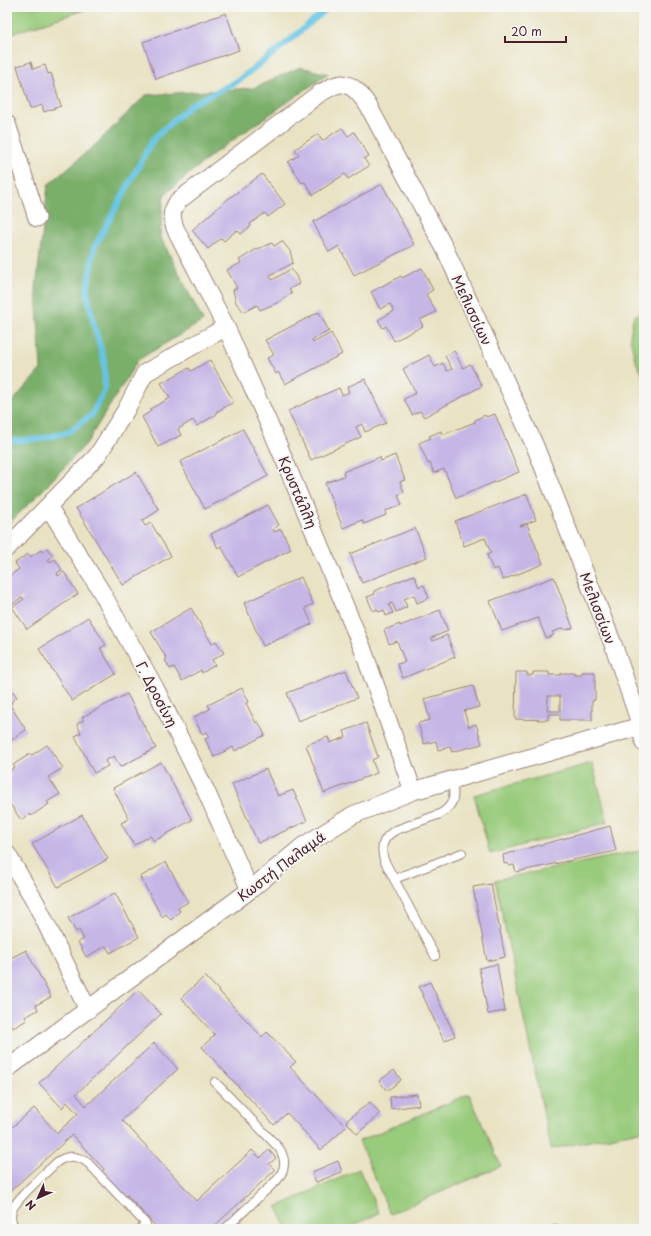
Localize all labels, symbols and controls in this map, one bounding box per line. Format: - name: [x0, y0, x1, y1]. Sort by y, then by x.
- scale bar: [505, 18, 566, 44]
- text: 20 m: [511, 22, 542, 40]
- street label: Μελισσίων: [447, 271, 497, 349]
- street label: Κρυστάλλη: [273, 453, 323, 531]
- street label: Μελισσίων: [575, 569, 621, 647]
- street label: Γ. Δροσίνη: [131, 657, 183, 731]
- street label: Κωστή Παλαμά: [233, 826, 329, 906]
- north arrow: [18, 1178, 58, 1218]
- text: N: [21, 1196, 40, 1215]

